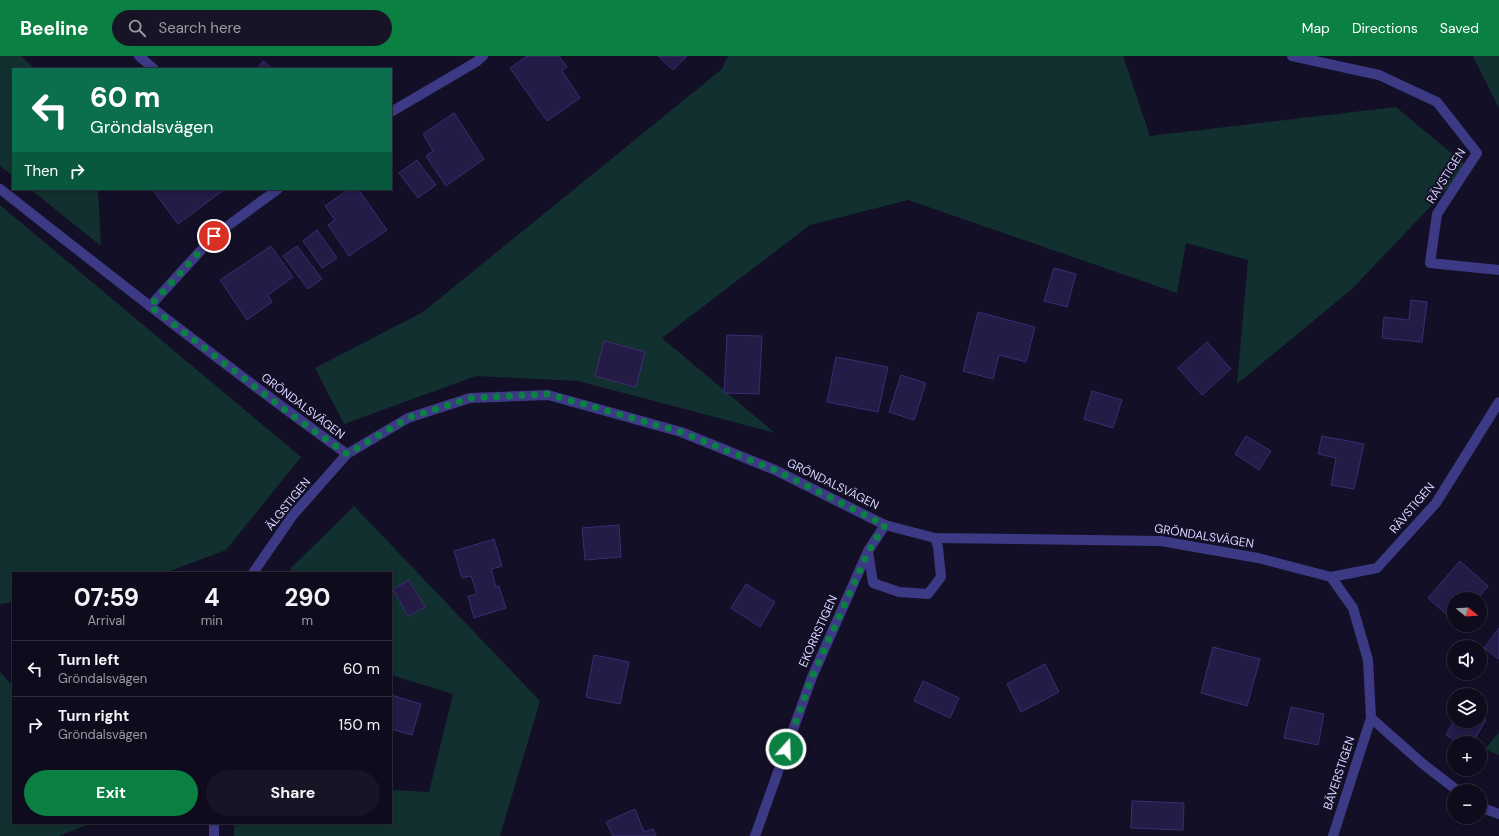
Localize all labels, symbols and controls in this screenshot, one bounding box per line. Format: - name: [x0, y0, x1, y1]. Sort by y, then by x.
- search box: [112, 10, 392, 46]
- text: Beeline: [20, 16, 88, 41]
- icon: search: [126, 17, 148, 39]
- text: Search here: [158, 18, 241, 38]
- text: Map: [1302, 19, 1330, 37]
- text: Directions: [1352, 19, 1418, 37]
- text: Saved: [1440, 19, 1479, 37]
- text: 60 m: [90, 79, 160, 116]
- icon: left: [24, 84, 76, 136]
- text: Gröndalsvägen: [90, 115, 214, 139]
- street label: RÄVSTIGEN: [1423, 145, 1469, 207]
- icon: right: [66, 160, 88, 182]
- text: Then: [24, 161, 58, 181]
- pin: [197, 219, 231, 253]
- icon: arrive: [203, 225, 225, 247]
- street label: GRÖNDALSVÄGEN: [258, 369, 348, 443]
- street label: GRÖNDALSVÄGEN: [784, 455, 882, 513]
- street label: ÄLGSTIGEN: [262, 474, 314, 534]
- street label: RÄVSTIGEN: [1386, 479, 1438, 537]
- street label: GRÖNDALSVÄGEN: [1153, 520, 1255, 552]
- text: 07:59: [74, 582, 139, 613]
- text: 4: [204, 582, 220, 613]
- text: 290: [284, 582, 330, 613]
- street label: EKORRSTIGEN: [795, 592, 841, 670]
- north arrow: [1447, 592, 1487, 632]
- map controls: [1447, 592, 1487, 824]
- text: Arrival: [87, 612, 125, 629]
- text: min: [201, 612, 223, 629]
- text: m: [302, 612, 313, 629]
- button: sound: [1447, 640, 1487, 680]
- text: Turn left: [58, 650, 119, 670]
- icon: left: [24, 658, 46, 680]
- text: 60 m: [343, 659, 380, 679]
- text: Gröndalsvägen: [58, 670, 147, 687]
- button: layers: [1447, 688, 1487, 728]
- text: Turn right: [58, 706, 129, 726]
- icon: right: [24, 714, 46, 736]
- text: 150 m: [339, 715, 380, 735]
- text: Gröndalsvägen: [58, 726, 147, 743]
- position arrow: [765, 728, 807, 770]
- street label: BÄVERSTIGEN: [1320, 734, 1358, 812]
- button: +: [1447, 736, 1487, 776]
- button: Exit: [24, 770, 198, 816]
- button: Share: [206, 770, 380, 816]
- button: −: [1447, 784, 1487, 824]

